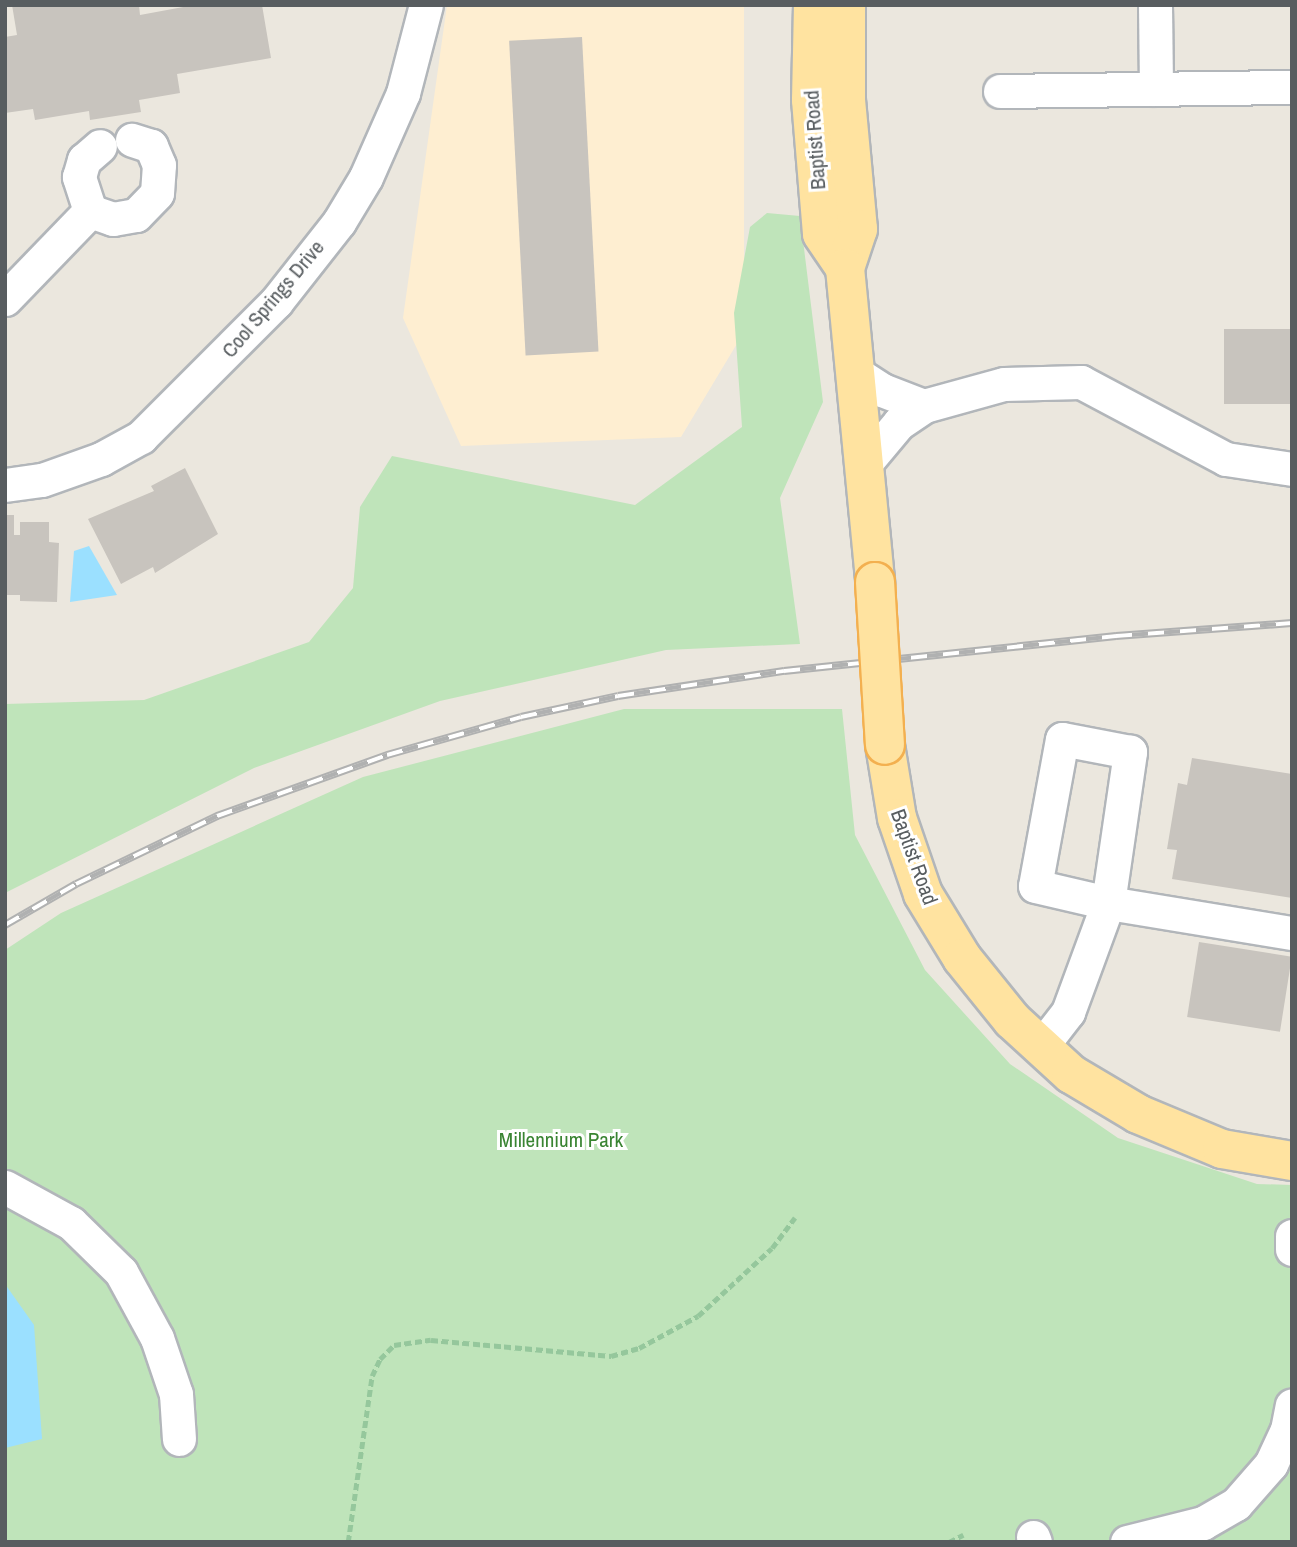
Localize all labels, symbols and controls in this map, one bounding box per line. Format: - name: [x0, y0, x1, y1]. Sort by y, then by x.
- street label: Baptist Road: [799, 89, 831, 191]
- street label: Cool Springs Drive: [217, 235, 329, 363]
- street label: Baptist Road: [885, 806, 943, 908]
- park label: Millennium Park: [499, 1127, 623, 1153]

